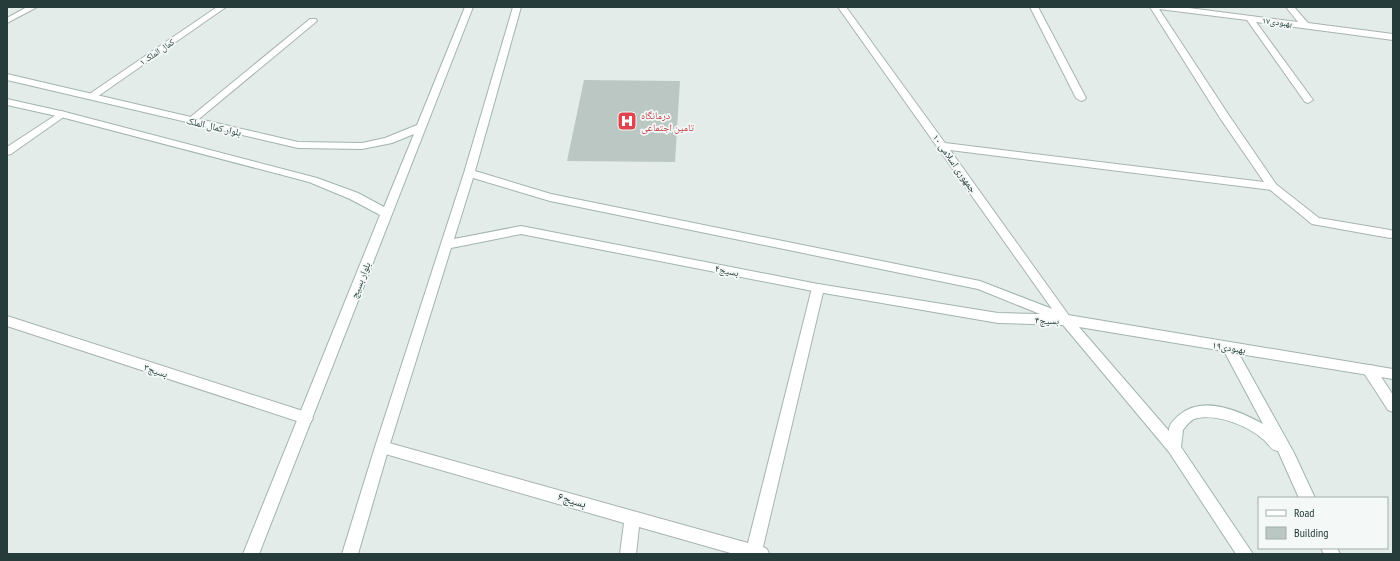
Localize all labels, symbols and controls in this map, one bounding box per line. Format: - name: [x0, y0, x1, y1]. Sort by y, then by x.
- street label: بهبودی۱۷: [1261, 14, 1293, 29]
- street label: کمال الملک ۱: [137, 36, 177, 67]
- place label: درمانگاه تامین اجتماعی: [641, 109, 694, 134]
- hospital icon: درمانگاه تامین اجتماعی: [616, 110, 638, 132]
- street label: بلوار کمال الملک: [185, 114, 243, 139]
- street label: جمهوری اسلامی ۱۰: [930, 131, 980, 196]
- street label: بلوار بسیج: [347, 260, 374, 300]
- street label: بسیج۴: [714, 262, 740, 279]
- street label: بسیج۴: [1035, 314, 1060, 327]
- street label: بهبودی۱۹: [1211, 338, 1247, 357]
- street label: بسیج۳: [142, 361, 170, 380]
- street label: بسیج۶: [556, 488, 588, 511]
- legend: [1258, 497, 1388, 549]
- text: Road: [1294, 505, 1314, 520]
- text: Building: [1294, 525, 1329, 540]

